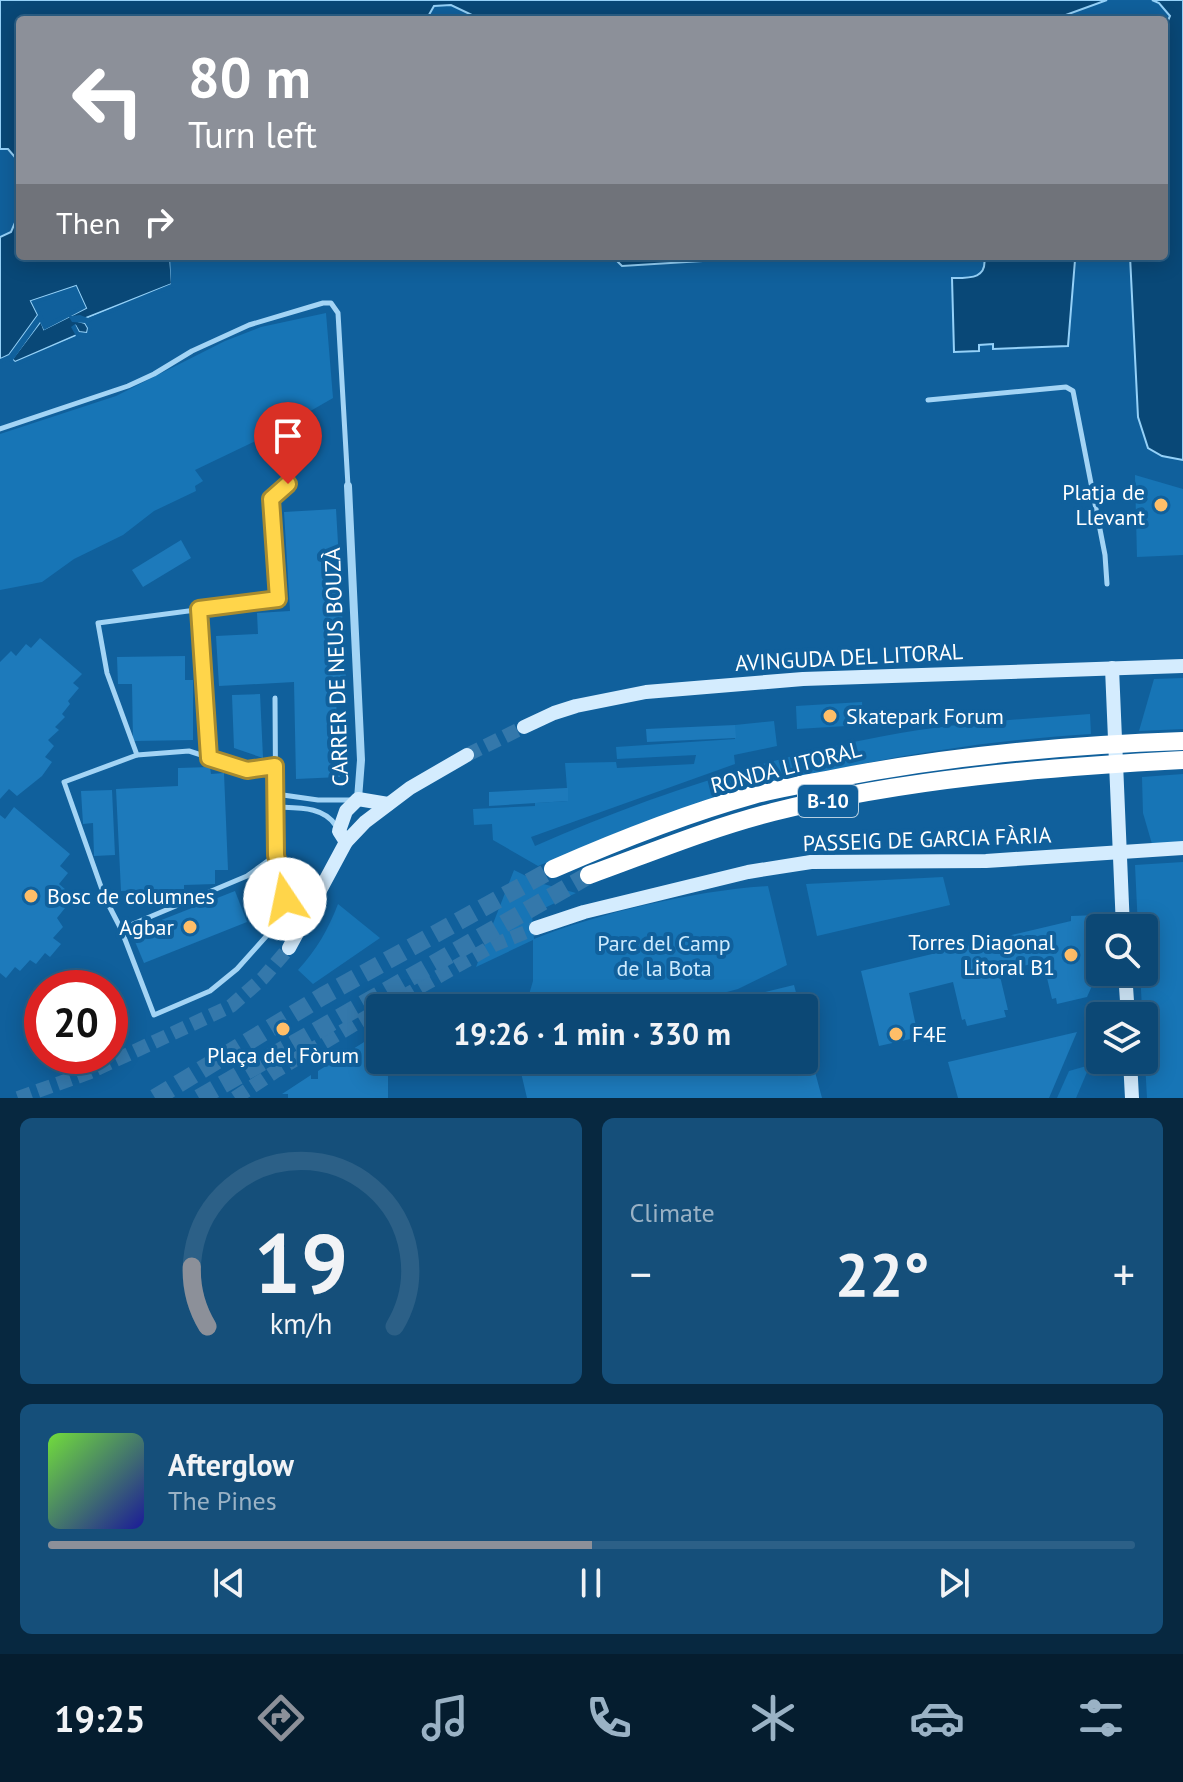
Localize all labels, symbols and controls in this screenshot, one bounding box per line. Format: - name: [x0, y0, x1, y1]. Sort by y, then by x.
- text: 80 m: [188, 41, 311, 113]
- icon: left: [56, 48, 160, 152]
- text: Turn left: [188, 111, 317, 158]
- icon: right: [137, 200, 181, 244]
- text: Then: [56, 203, 121, 242]
- pin: [254, 402, 322, 484]
- icon: arrive: [266, 414, 310, 458]
- place label: Platja de Llevant: [1062, 478, 1146, 531]
- marker: Platja de Llevant: [1152, 496, 1170, 514]
- street label: CARRER DE NEUS BOUZÀ: [318, 547, 354, 787]
- street label: AVINGUDA DEL LITORAL: [734, 637, 964, 677]
- place label: Skatepark Forum: [846, 702, 1004, 730]
- marker: Skatepark Forum: [821, 707, 839, 725]
- street label: RONDA LITORAL: [708, 735, 864, 799]
- road number: B-10: [798, 785, 858, 817]
- street label: PASSEIG DE GARCIA FÀRIA: [802, 821, 1052, 857]
- position arrow: [243, 857, 327, 941]
- place label: Bosc de columnes: [47, 882, 215, 910]
- marker: Bosc de columnes: [22, 887, 40, 905]
- place label: Agbar: [119, 913, 175, 941]
- map controls: [1086, 914, 1158, 1074]
- button: search: [1086, 914, 1158, 986]
- marker: Agbar: [181, 918, 199, 936]
- place label: Torres Diagonal Litoral B1: [908, 928, 1056, 981]
- park label: Parc del Camp de la Bota: [597, 929, 731, 982]
- marker: Torres Diagonal Litoral B1: [1062, 946, 1080, 964]
- speed limit sign: 20: [24, 970, 128, 1074]
- button: layers: [1086, 1002, 1158, 1074]
- text: 19:26 · 1 min · 330 m: [453, 1014, 731, 1053]
- marker: Plaça del Fòrum: [274, 1020, 292, 1038]
- place label: F4E: [912, 1020, 947, 1048]
- marker: F4E: [887, 1025, 905, 1043]
- place label: Plaça del Fòrum: [207, 1041, 359, 1069]
- text: Climate: [630, 1196, 715, 1229]
- text: 19: [254, 1208, 348, 1316]
- text: 22°: [835, 1235, 929, 1313]
- text: −: [630, 1245, 652, 1302]
- text: +: [1113, 1245, 1135, 1302]
- text: km/h: [269, 1305, 332, 1342]
- text: Afterglow: [168, 1445, 294, 1484]
- text: The Pines: [168, 1484, 277, 1517]
- icon: previous: [207, 1561, 251, 1605]
- icon: pause: [569, 1561, 613, 1605]
- icon: next: [932, 1561, 976, 1605]
- icon: directions: [253, 1690, 309, 1746]
- icon: music: [417, 1690, 473, 1746]
- icon: phone: [581, 1690, 637, 1746]
- icon: climate: [745, 1690, 801, 1746]
- icon: car: [909, 1690, 965, 1746]
- icon: filters: [1073, 1690, 1129, 1746]
- text: 19:25: [54, 1695, 145, 1742]

